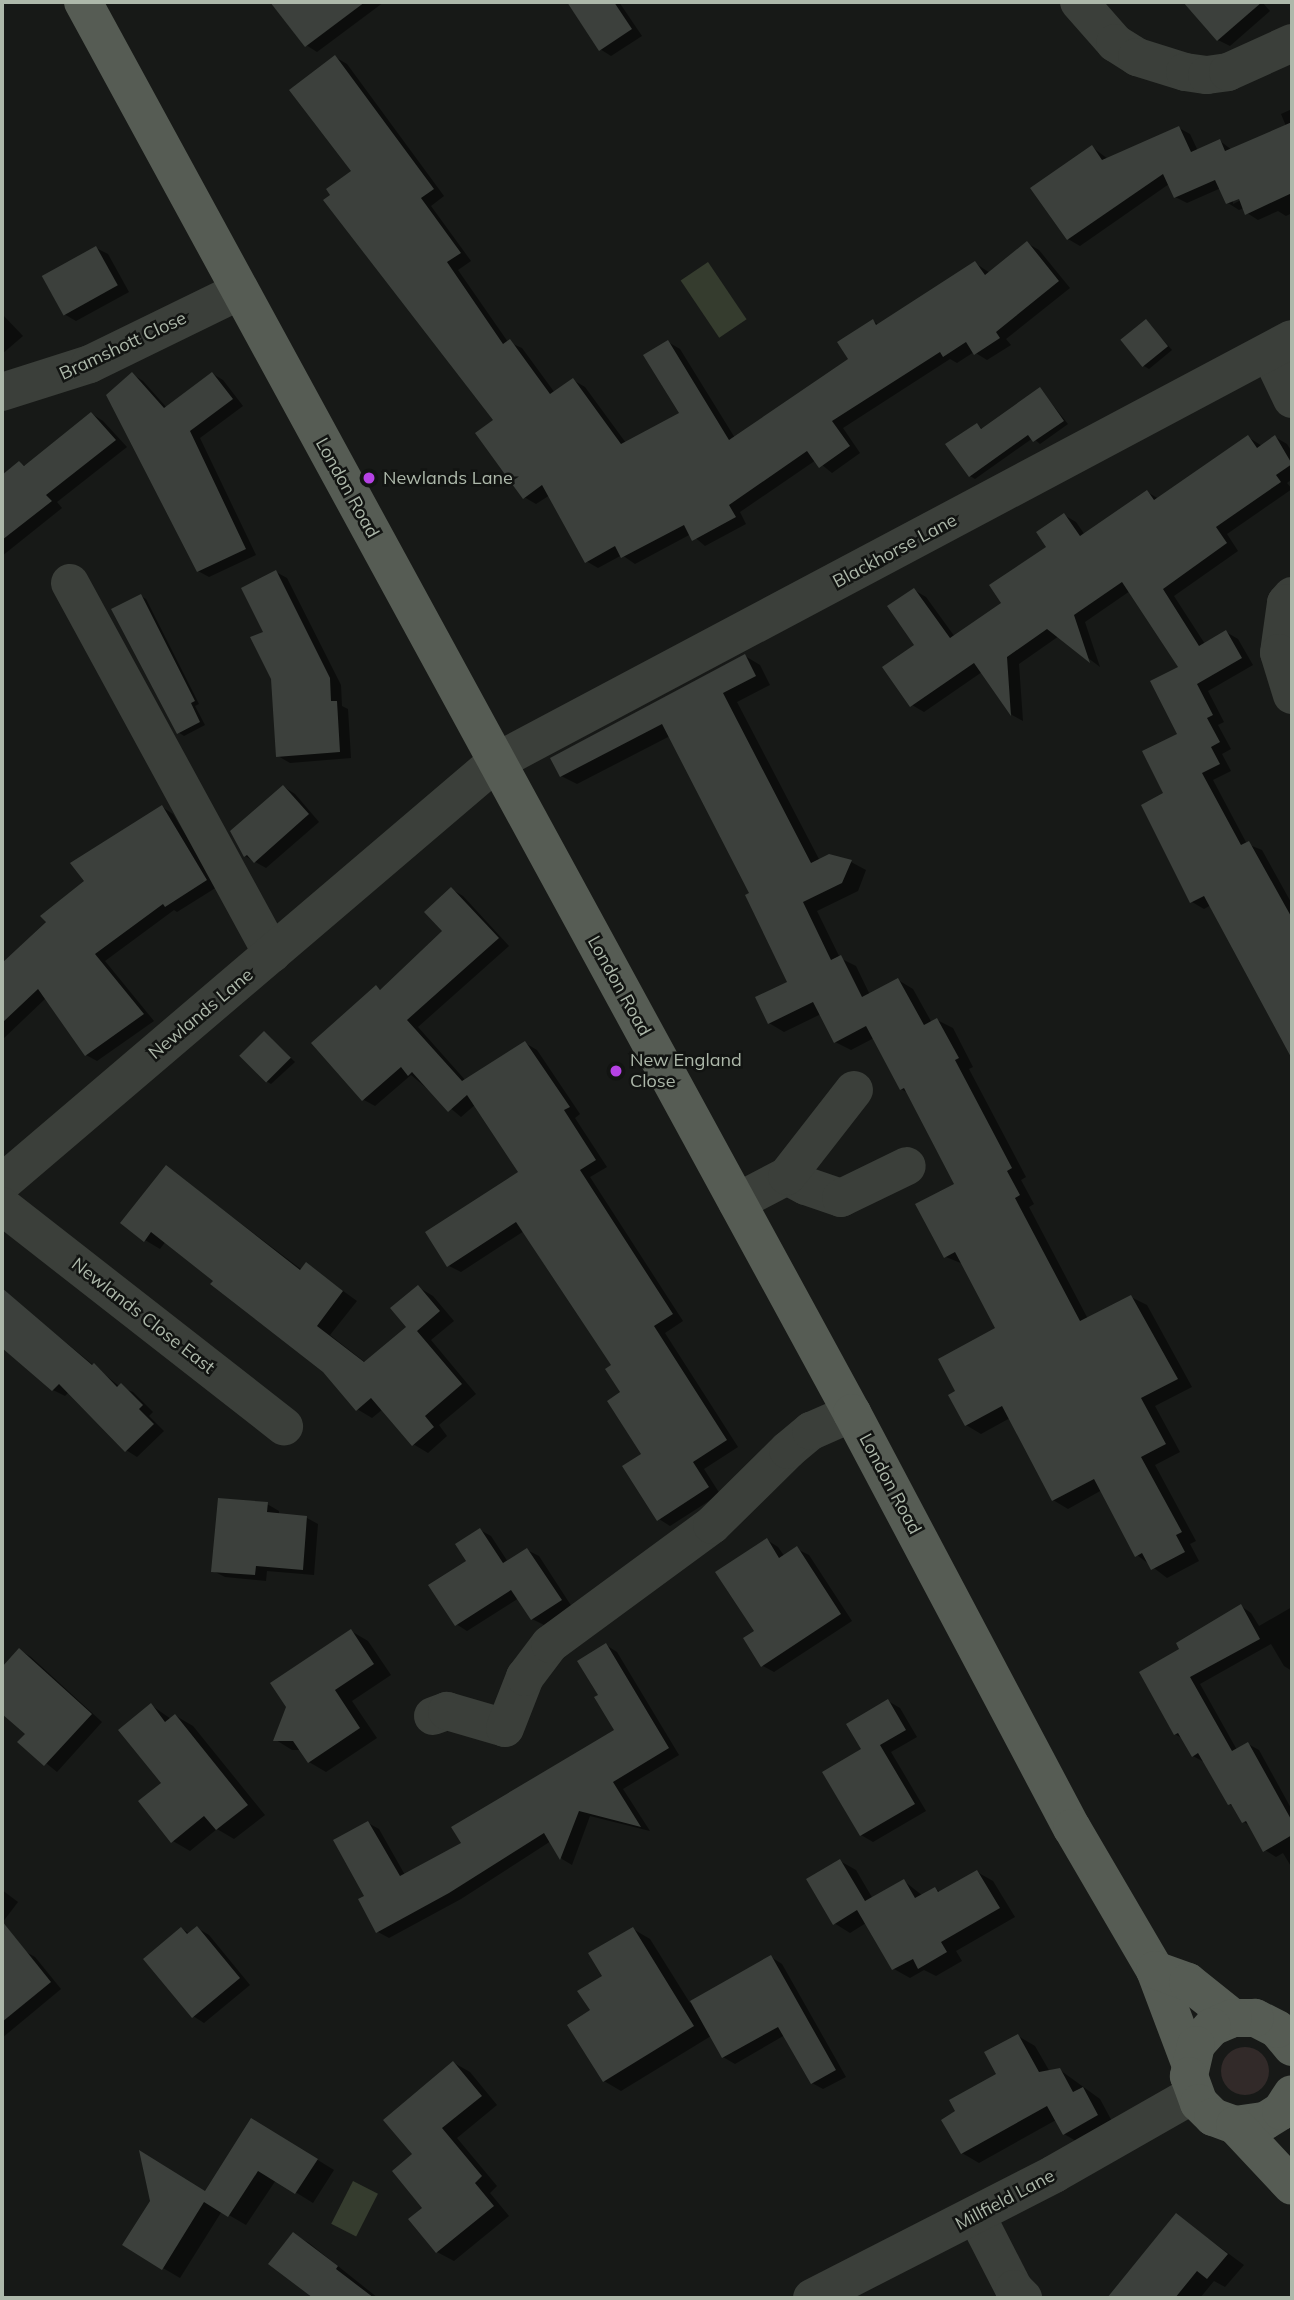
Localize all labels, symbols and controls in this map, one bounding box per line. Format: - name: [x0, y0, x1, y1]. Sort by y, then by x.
- street label: Bramshott Close: [56, 307, 190, 385]
- street label: London Road: [311, 434, 383, 542]
- place label: Newlands Lane: [383, 467, 513, 489]
- marker: Newlands Lane: [361, 470, 377, 486]
- street label: Blackhorse Lane: [829, 509, 961, 593]
- street label: London Road: [583, 932, 655, 1040]
- street label: Newlands Lane: [144, 964, 258, 1064]
- place label: New England Close: [630, 1050, 742, 1092]
- marker: New England Close: [608, 1063, 624, 1079]
- street label: Newlands Close East: [67, 1253, 219, 1379]
- street label: London Road: [854, 1430, 926, 1538]
- street label: Millfield Lane: [952, 2165, 1058, 2235]

